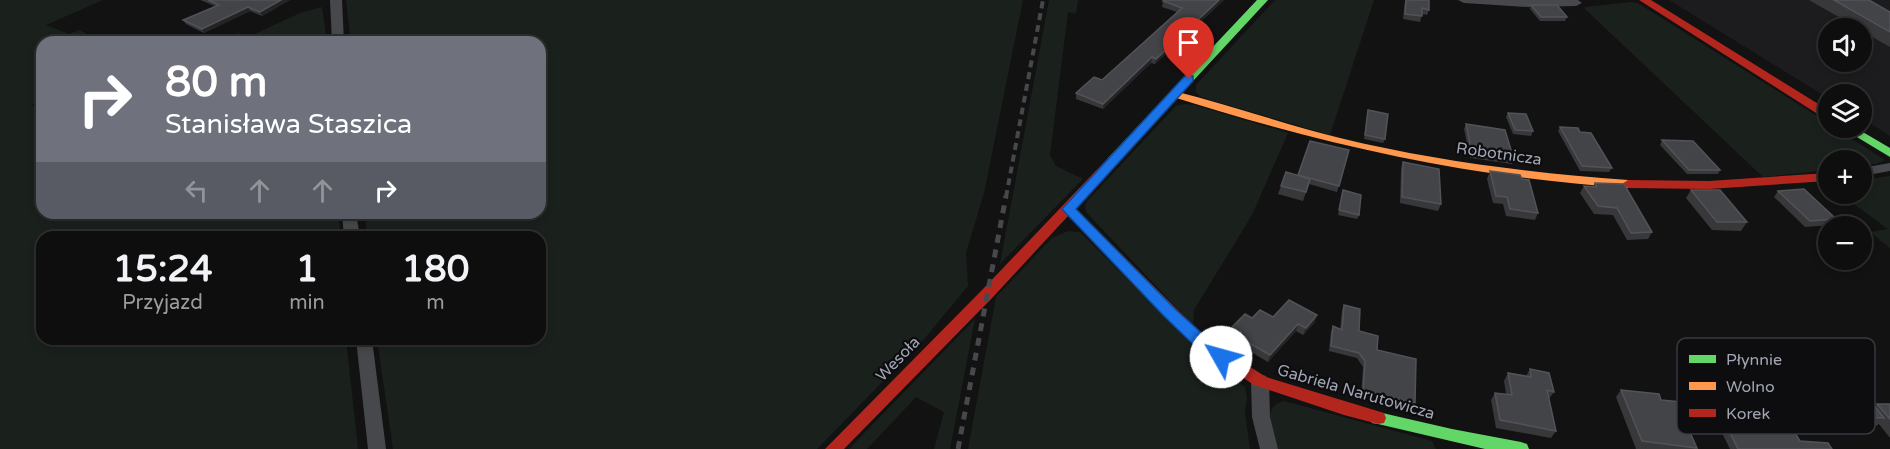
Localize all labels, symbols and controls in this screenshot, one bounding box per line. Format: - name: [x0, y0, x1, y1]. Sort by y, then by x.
- pin: [1163, 17, 1214, 79]
- map controls: [1818, 18, 1872, 270]
- button: sound: [1818, 18, 1872, 72]
- icon: arrive: [1172, 26, 1205, 59]
- text: 80 m: [165, 57, 267, 108]
- icon: right: [66, 60, 144, 138]
- button: layers: [1818, 84, 1872, 138]
- text: Stanisława Staszica: [165, 108, 412, 141]
- street label: Robotnicza: [1455, 138, 1543, 170]
- button: +: [1818, 150, 1872, 204]
- icon: left: [180, 174, 213, 207]
- icon: ahead: [243, 174, 276, 207]
- icon: ahead: [306, 174, 339, 207]
- icon: right: [369, 174, 402, 207]
- button: −: [1818, 216, 1872, 270]
- text: 15:24: [113, 248, 213, 291]
- text: 1: [296, 248, 318, 291]
- text: 180: [401, 248, 469, 291]
- text: Przyjazd: [122, 291, 203, 315]
- text: min: [289, 291, 325, 315]
- text: m: [426, 291, 445, 315]
- position arrow: [1189, 325, 1253, 389]
- street label: Wesoła: [872, 332, 924, 386]
- legend: [1677, 338, 1875, 434]
- text: Płynnie: [1726, 350, 1782, 370]
- street label: Gabriela Narutowicza: [1275, 360, 1437, 424]
- text: Wolno: [1726, 377, 1775, 397]
- text: Korek: [1726, 404, 1770, 424]

